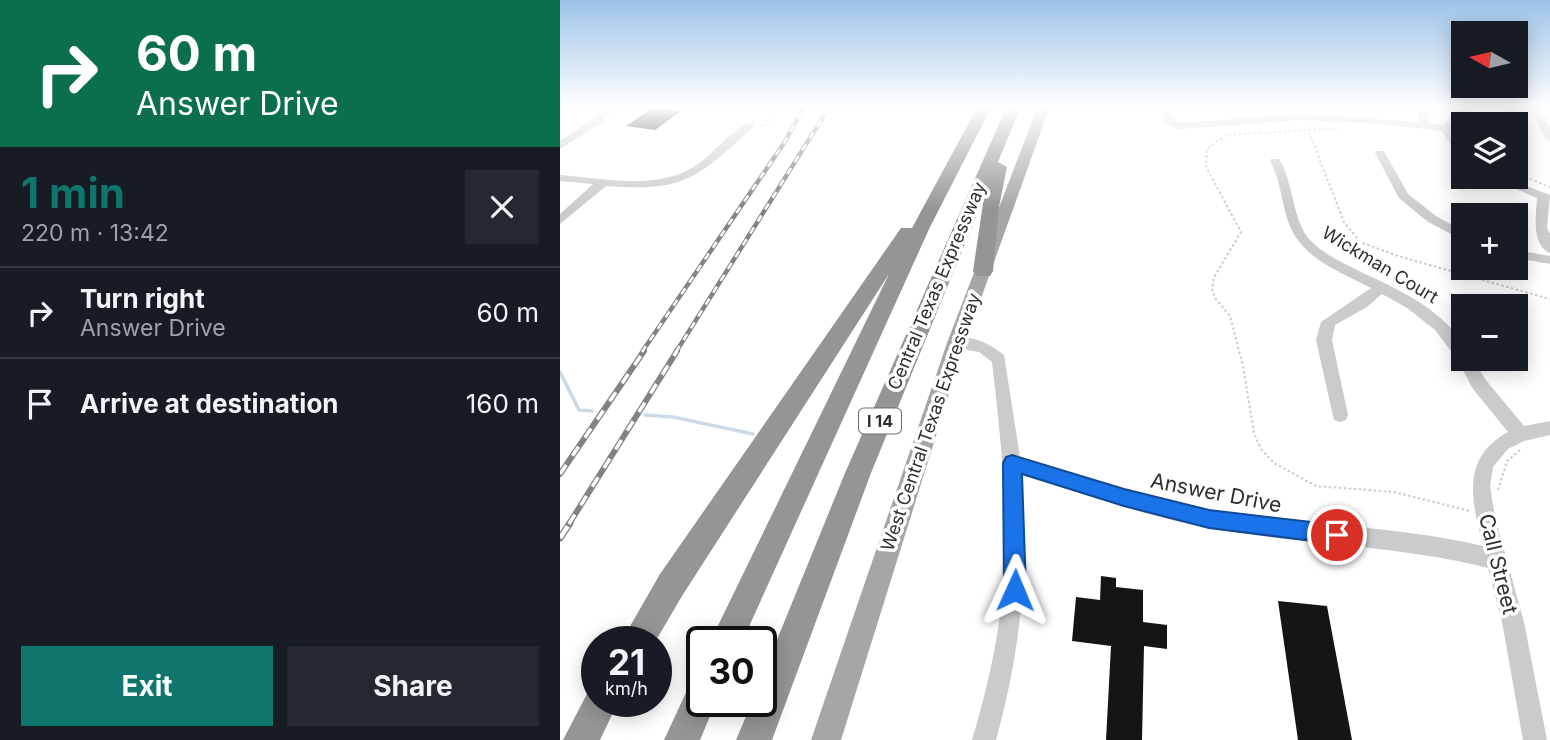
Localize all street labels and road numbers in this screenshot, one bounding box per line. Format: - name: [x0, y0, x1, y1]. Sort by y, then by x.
- street label: Central Texas Expressway: [883, 179, 990, 393]
- street label: Wickman Court: [1319, 222, 1442, 307]
- street label: West Central Texas Expressway: [876, 290, 985, 554]
- road number: I 14: [859, 408, 901, 434]
- street label: Answer Drive: [1148, 468, 1284, 517]
- street label: Call Street: [1474, 511, 1523, 617]

